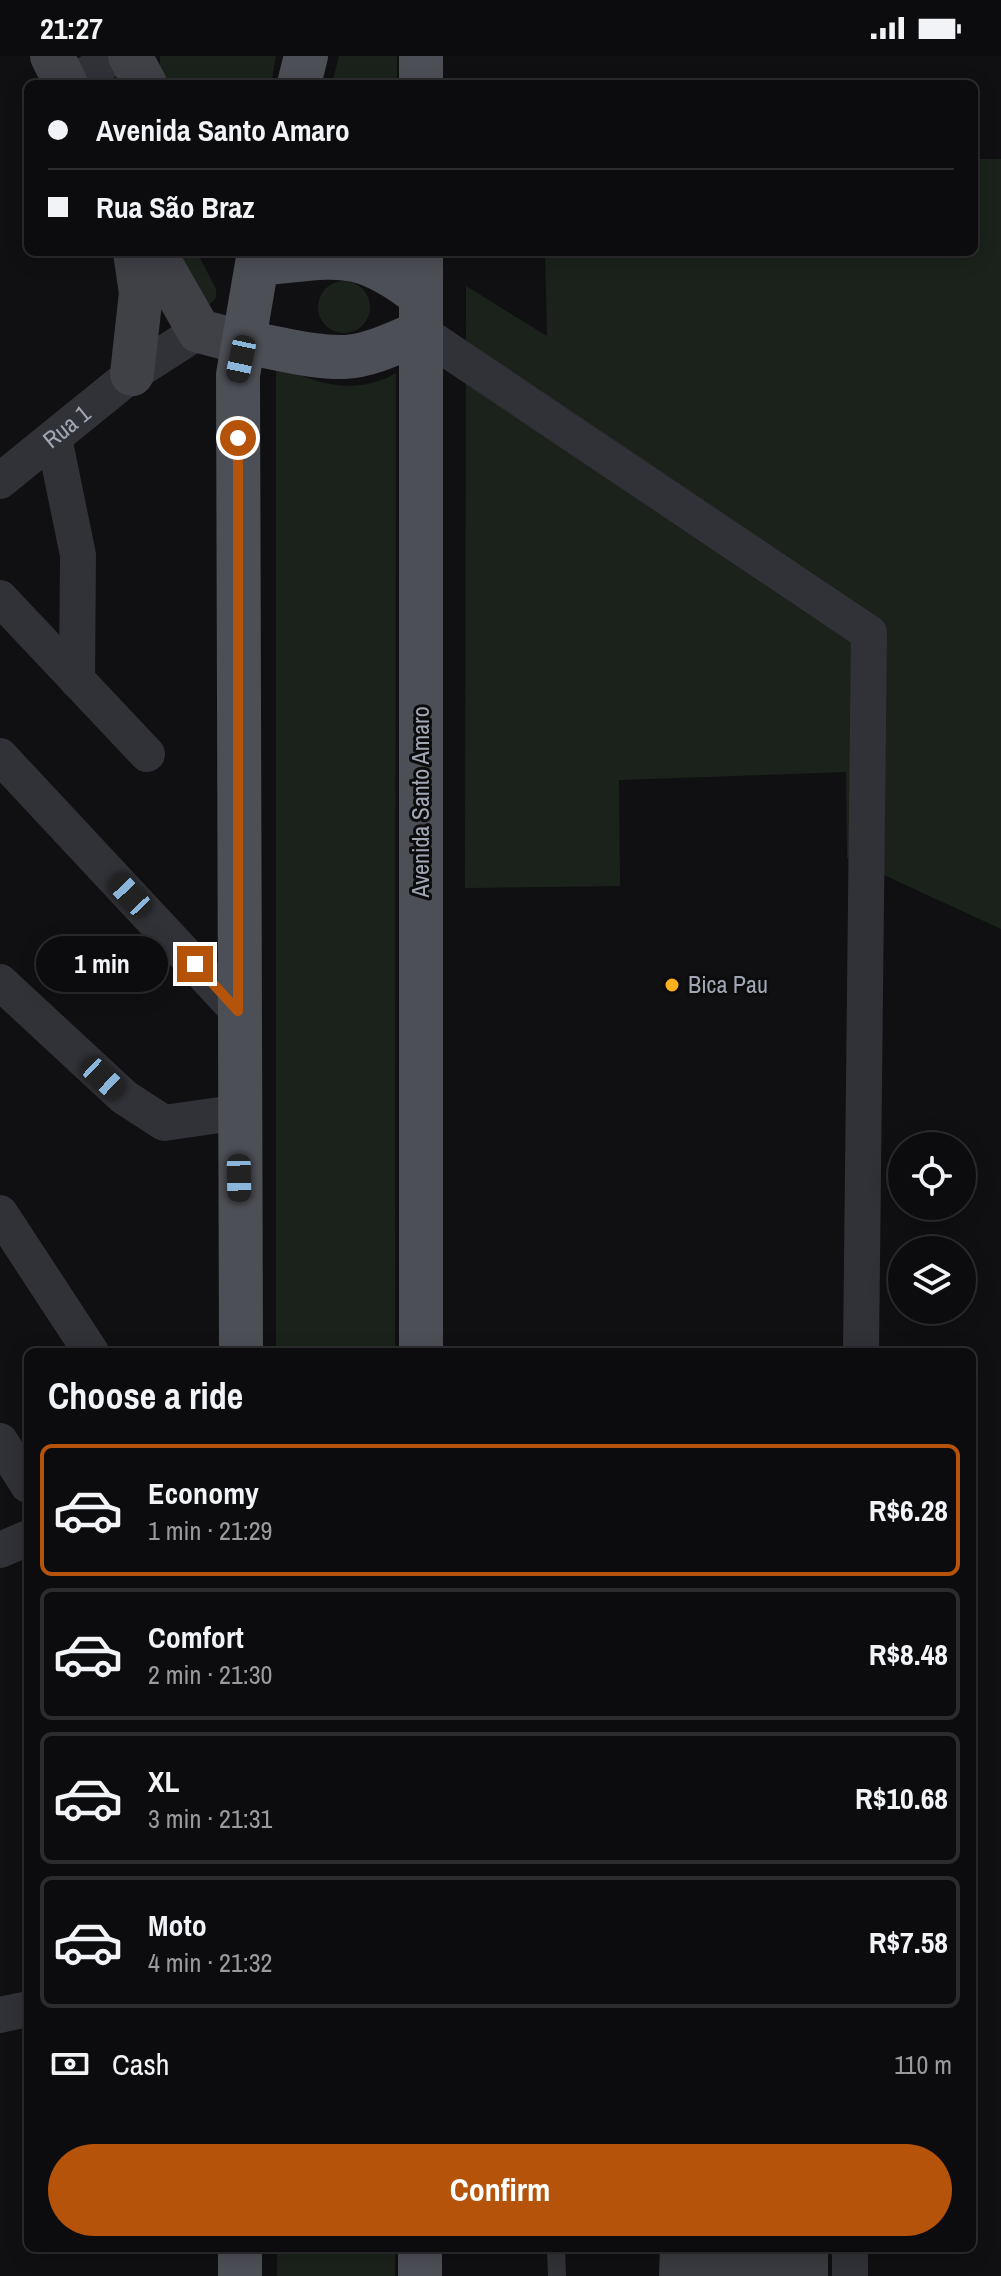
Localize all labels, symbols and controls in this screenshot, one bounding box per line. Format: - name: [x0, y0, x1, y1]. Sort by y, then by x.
- text: 21:27: [40, 8, 103, 48]
- text: Avenida Santo Amaro: [96, 110, 350, 150]
- text: Rua São Braz: [96, 187, 255, 227]
- car: [224, 333, 258, 385]
- street label: Rua 1: [36, 397, 97, 455]
- route start: [220, 420, 256, 456]
- street label: Avenida Santo Amaro: [404, 706, 436, 899]
- car: [105, 869, 155, 921]
- callout: 1 min: [35, 936, 167, 992]
- text: 1 min: [74, 946, 130, 981]
- route end: [177, 946, 213, 982]
- place label: Bica Pau: [688, 968, 768, 1000]
- marker: Bica Pau: [663, 976, 681, 994]
- car: [77, 1053, 129, 1103]
- map controls: [888, 1132, 976, 1324]
- button: locate: [888, 1132, 976, 1220]
- car: [227, 1154, 251, 1202]
- button: layers: [888, 1236, 976, 1324]
- text: Choose a ride: [48, 1372, 243, 1420]
- text: Economy: [148, 1473, 259, 1513]
- icon: car: [52, 1474, 124, 1546]
- text: R$6.28: [869, 1490, 948, 1530]
- text: 1 min · 21:29: [148, 1513, 272, 1548]
- text: Comfort: [148, 1617, 244, 1657]
- icon: car: [52, 1618, 124, 1690]
- text: R$8.48: [869, 1634, 948, 1674]
- text: 2 min · 21:30: [148, 1657, 272, 1692]
- text: XL: [148, 1761, 179, 1801]
- icon: car: [52, 1762, 124, 1834]
- text: R$10.68: [855, 1778, 948, 1818]
- text: 3 min · 21:31: [148, 1801, 272, 1836]
- text: Moto: [148, 1905, 207, 1945]
- icon: car: [52, 1906, 124, 1978]
- text: R$7.58: [869, 1922, 948, 1962]
- text: 4 min · 21:32: [148, 1945, 272, 1980]
- icon: cash: [48, 2042, 92, 2086]
- text: Cash: [112, 2044, 169, 2084]
- text: 110 m: [894, 2047, 952, 2082]
- button: Confirm: [48, 2144, 952, 2236]

